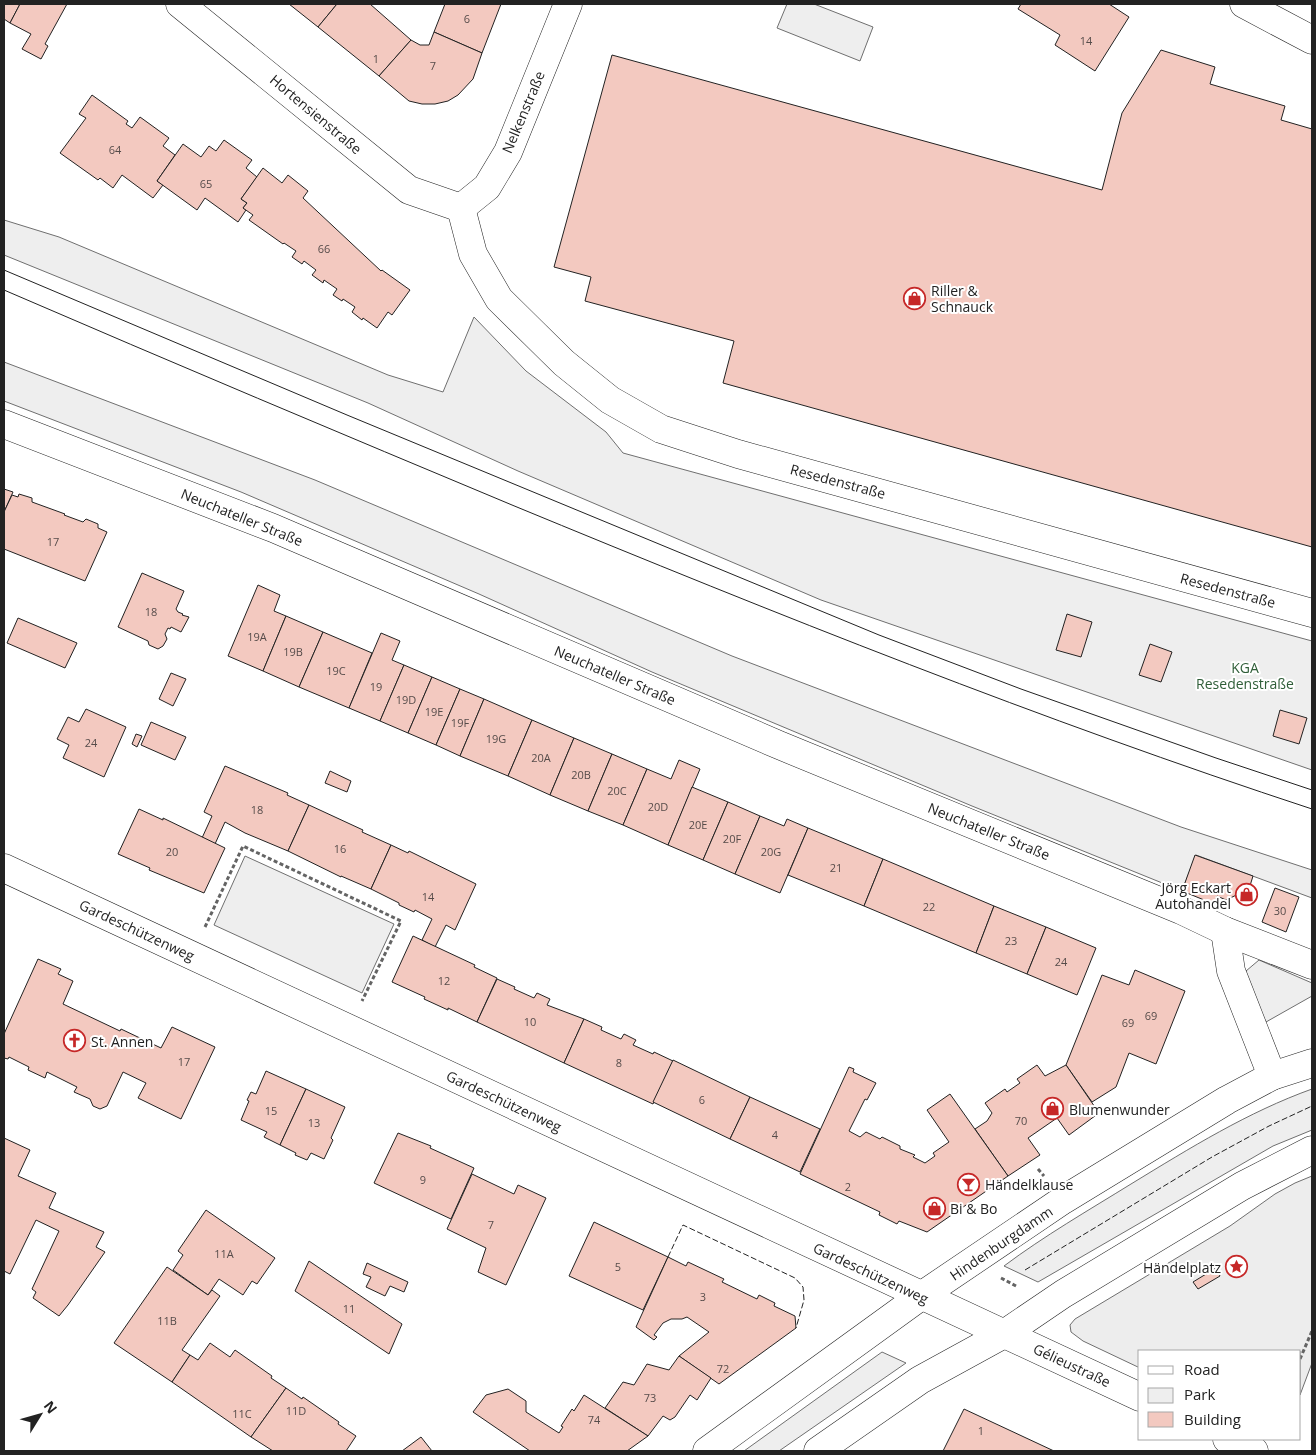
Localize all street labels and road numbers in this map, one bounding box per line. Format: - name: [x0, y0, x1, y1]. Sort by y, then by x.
- street label: Nelkenstraße: [497, 68, 549, 156]
- street label: Hortensienstraße: [266, 70, 366, 158]
- street label: Resedenstraße: [788, 459, 888, 503]
- street label: Neuchateller Straße: [178, 484, 306, 550]
- street label: Resedenstraße: [1178, 568, 1278, 612]
- street label: Neuchateller Straße: [551, 641, 679, 709]
- street label: Neuchateller Straße: [925, 798, 1053, 864]
- street label: Gardeschützenweg: [76, 895, 198, 965]
- street label: Gardeschützenweg: [443, 1066, 565, 1136]
- street label: Hindenburgdamm: [946, 1202, 1056, 1284]
- street label: Gardeschützenweg: [810, 1238, 932, 1308]
- street label: Gélieustraße: [1030, 1339, 1114, 1391]

